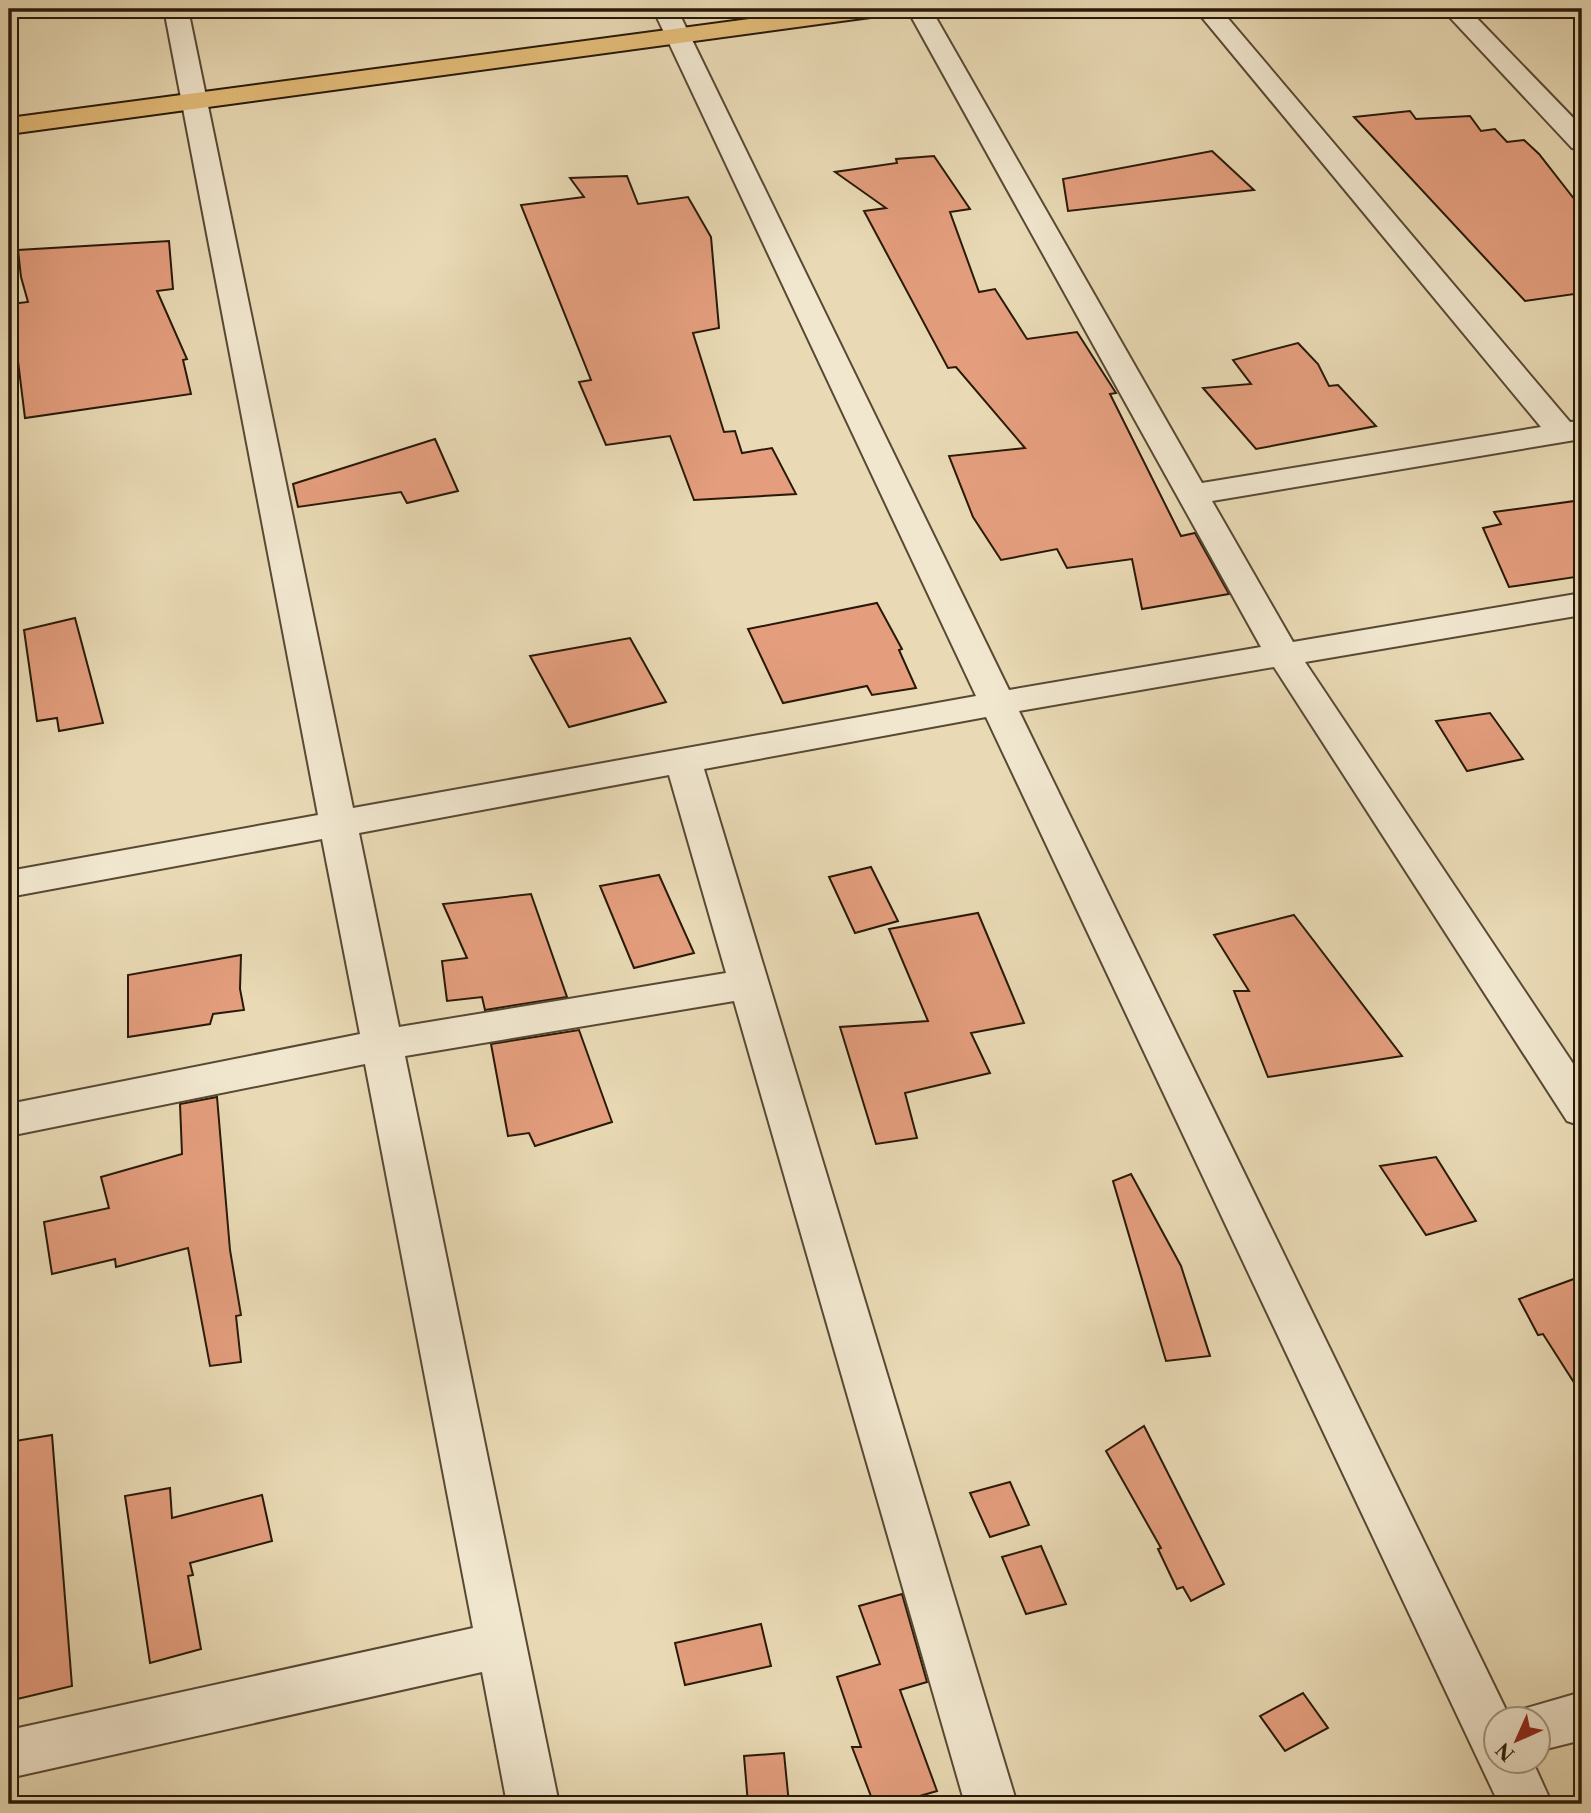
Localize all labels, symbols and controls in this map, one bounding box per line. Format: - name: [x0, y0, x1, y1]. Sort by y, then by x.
- north arrow: [1482, 1704, 1552, 1774]
- text: N: [1491, 1738, 1519, 1766]

